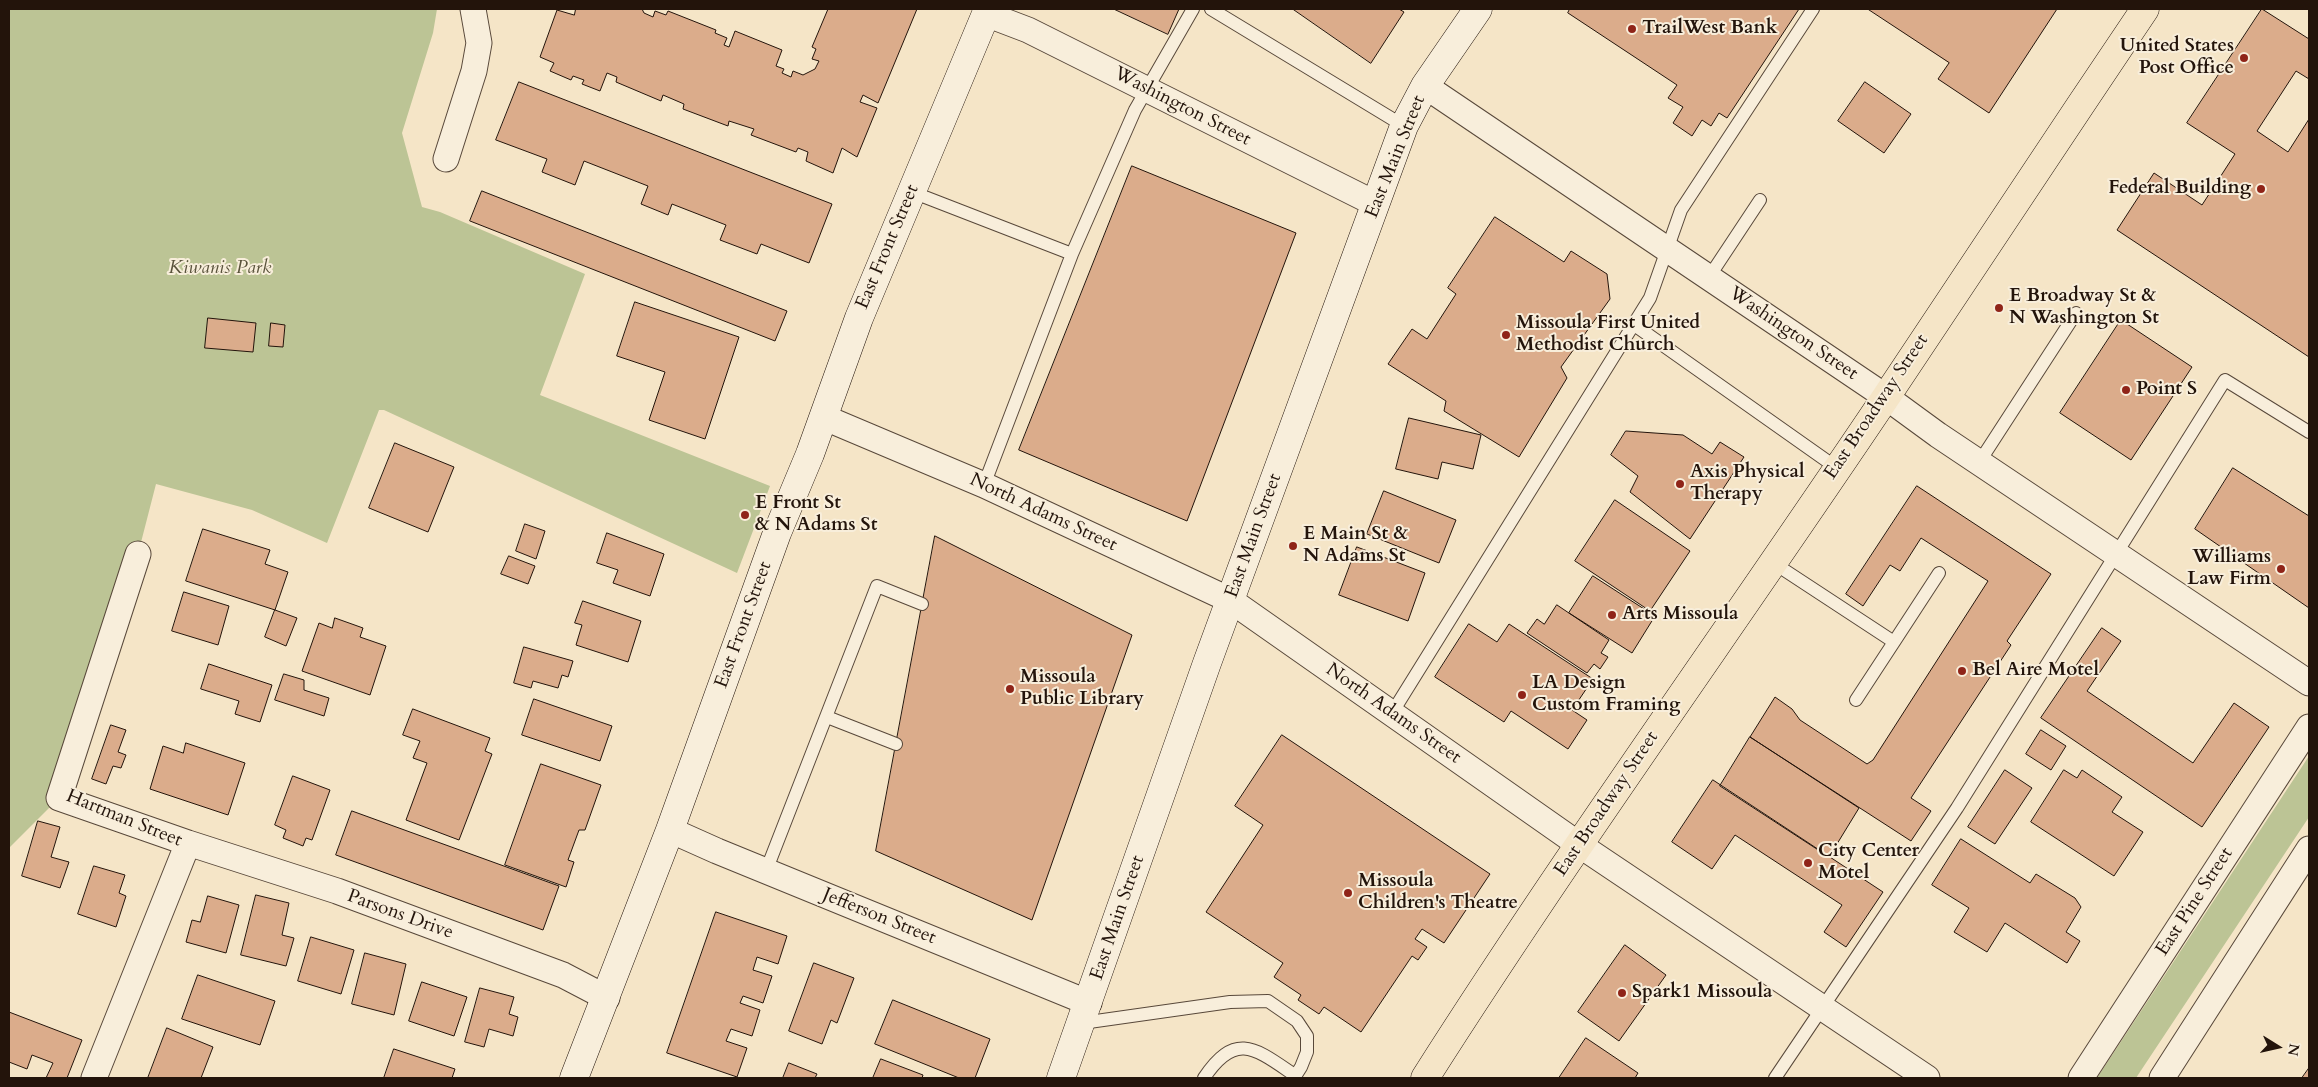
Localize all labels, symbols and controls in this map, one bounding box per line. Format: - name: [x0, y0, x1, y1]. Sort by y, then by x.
- place label: TrailWest Bank: [1642, 18, 1778, 40]
- marker: TrailWest Bank: [1626, 23, 1638, 35]
- place label: United States Post Office: [2120, 36, 2234, 80]
- marker: United States Post Office: [2238, 52, 2250, 64]
- street label: Washington Street: [1110, 63, 1254, 151]
- street label: East Main Street: [1361, 92, 1431, 222]
- place label: Federal Building: [2108, 178, 2251, 200]
- street label: East Front Street: [852, 181, 924, 313]
- marker: Federal Building: [2255, 183, 2267, 195]
- park label: Kiwanis Park: [169, 258, 271, 280]
- street label: Washington Street: [1724, 282, 1862, 386]
- place label: E Broadway St & N Washington St: [2009, 286, 2159, 330]
- marker: E Broadway St & N Washington St: [1993, 302, 2005, 314]
- place label: Missoula First United Methodist Church: [1516, 313, 1700, 357]
- marker: Missoula First United Methodist Church: [1500, 329, 1512, 341]
- street label: East Broadway Street: [1820, 330, 1934, 484]
- place label: Point S: [2136, 379, 2197, 401]
- marker: Point S: [2120, 384, 2132, 396]
- place label: Axis Physical Therapy: [1690, 462, 1805, 506]
- street label: North Adams Street: [966, 469, 1120, 557]
- street label: East Main Street: [1221, 471, 1287, 601]
- marker: Axis Physical Therapy: [1674, 478, 1686, 490]
- place label: E Front St & N Adams St: [755, 493, 877, 537]
- marker: E Front St & N Adams St: [739, 509, 751, 521]
- place label: E Main St & N Adams St: [1303, 524, 1408, 568]
- marker: E Main St & N Adams St: [1287, 540, 1299, 552]
- place label: Williams Law Firm: [2187, 547, 2271, 591]
- street label: East Front Street: [711, 559, 777, 691]
- marker: Williams Law Firm: [2275, 563, 2287, 575]
- place label: Arts Missoula: [1622, 604, 1739, 626]
- marker: Arts Missoula: [1606, 609, 1618, 621]
- street label: North Adams Street: [1321, 659, 1465, 769]
- place label: Bel Aire Motel: [1972, 660, 2099, 682]
- marker: Bel Aire Motel: [1956, 665, 1968, 677]
- place label: Missoula Public Library: [1020, 667, 1144, 711]
- place label: LA Design Custom Framing: [1532, 673, 1680, 717]
- marker: Missoula Public Library: [1004, 683, 1016, 695]
- marker: LA Design Custom Framing: [1516, 689, 1528, 701]
- street label: East Broadway Street: [1550, 727, 1664, 881]
- street label: Hartman Street: [63, 785, 185, 853]
- place label: City Center Motel: [1818, 841, 1919, 885]
- street label: East Pine Street: [2152, 844, 2238, 960]
- street label: East Main Street: [1086, 853, 1150, 983]
- marker: City Center Motel: [1802, 857, 1814, 869]
- place label: Missoula Children's Theatre: [1358, 871, 1518, 915]
- street label: Jefferson Street: [819, 884, 939, 950]
- street label: Parsons Drive: [344, 885, 456, 945]
- marker: Missoula Children's Theatre: [1342, 887, 1354, 899]
- place label: Spark1 Missoula: [1632, 982, 1772, 1004]
- marker: Spark1 Missoula: [1616, 987, 1628, 999]
- north arrow: [2253, 1022, 2303, 1072]
- text: N: [2283, 1042, 2304, 1057]

